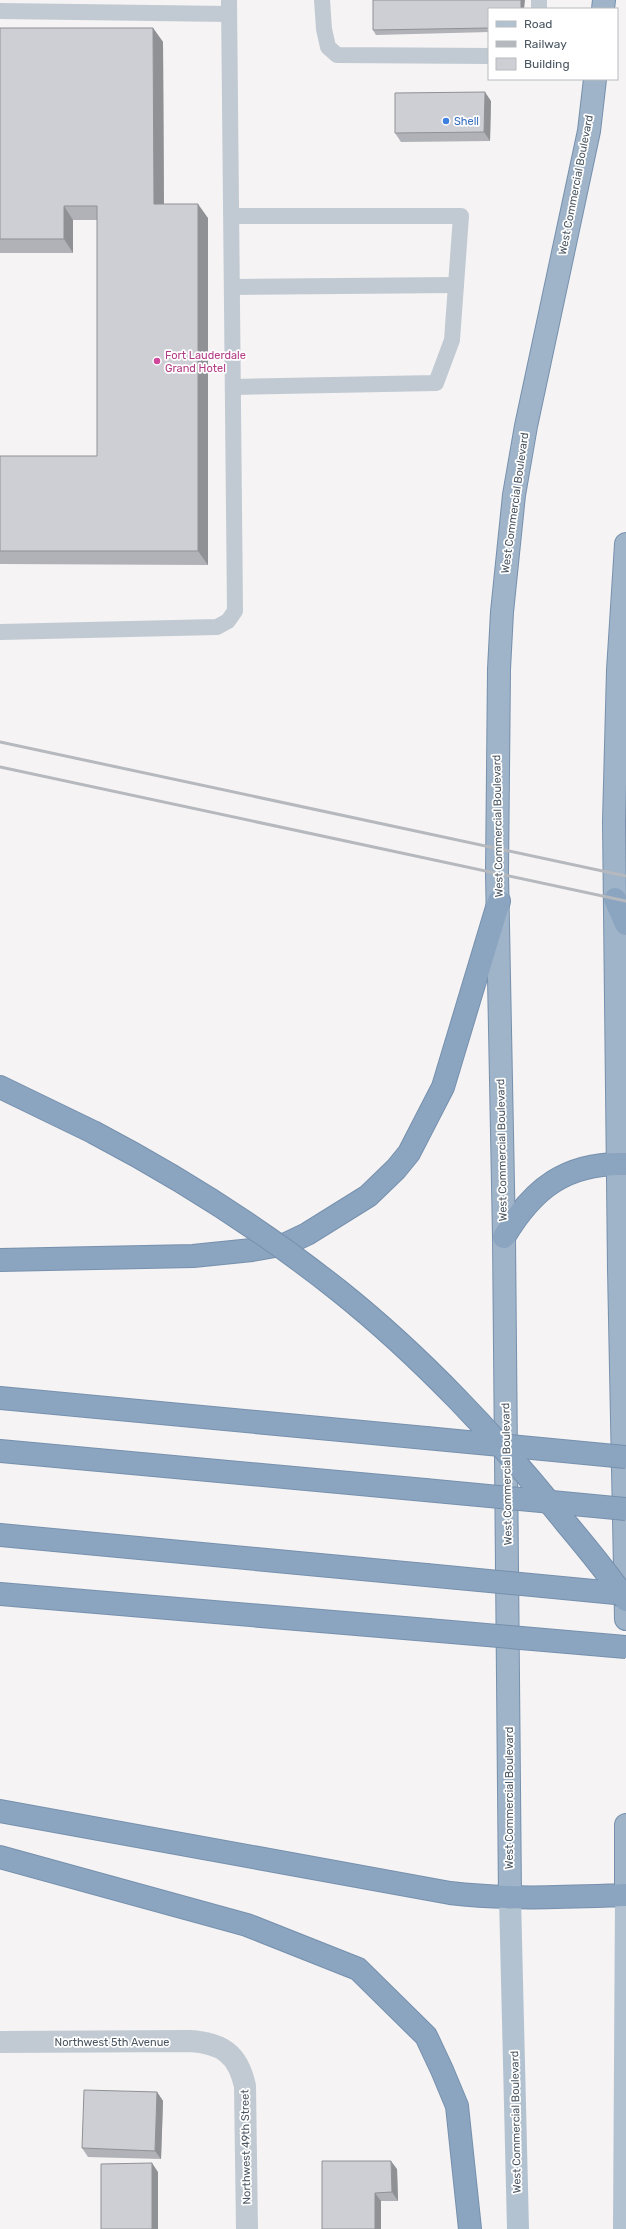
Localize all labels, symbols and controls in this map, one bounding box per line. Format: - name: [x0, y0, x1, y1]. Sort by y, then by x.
- legend: [488, 8, 618, 80]
- text: Road: [524, 17, 552, 31]
- text: Railway: [524, 37, 567, 51]
- text: Building: [524, 57, 570, 71]
- street label: West Commercial Boulevard: [556, 114, 596, 256]
- place label: Shell: [454, 115, 479, 128]
- marker: Shell: [441, 116, 451, 126]
- place label: Fort Lauderdale Grand Hotel: [165, 349, 246, 375]
- marker: Fort Lauderdale Grand Hotel: [152, 356, 162, 366]
- street label: West Commercial Boulevard: [499, 432, 531, 574]
- street label: West Commercial Boulevard: [490, 755, 506, 897]
- street label: West Commercial Boulevard: [494, 1079, 510, 1221]
- street label: West Commercial Boulevard: [499, 1403, 515, 1545]
- street label: West Commercial Boulevard: [503, 1727, 516, 1869]
- street label: Northwest 5th Avenue: [55, 2036, 169, 2049]
- street label: West Commercial Boulevard: [508, 2051, 524, 2193]
- street label: Northwest 49th Street: [238, 2089, 254, 2205]

